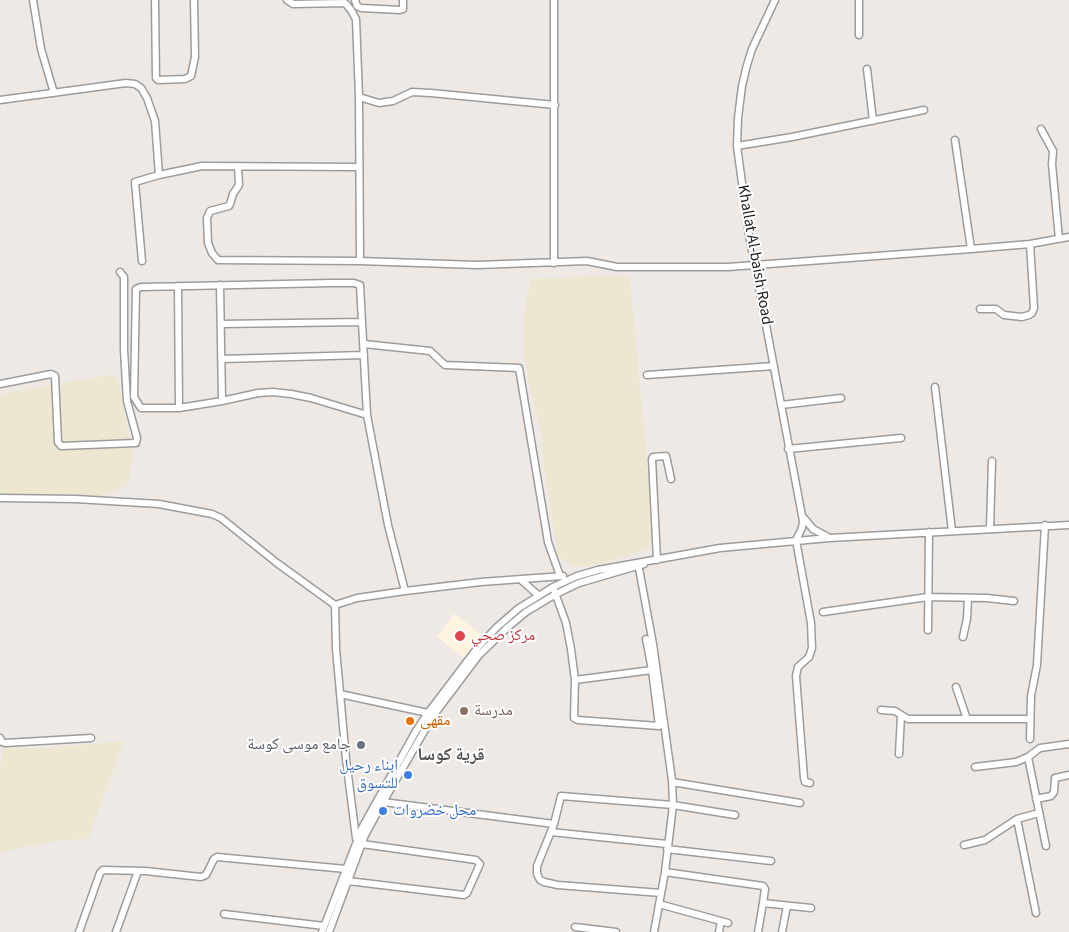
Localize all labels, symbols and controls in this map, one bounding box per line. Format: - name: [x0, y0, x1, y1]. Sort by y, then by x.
- street label: Khallat Al-baish Road: [732, 183, 776, 327]
- place label: مركز صحي: [471, 626, 535, 646]
- marker: مركز صحي: [453, 629, 467, 643]
- place label: مدرسة: [474, 701, 513, 721]
- marker: مدرسة: [458, 705, 470, 717]
- place label: مقهى: [420, 711, 451, 731]
- marker: مقهى: [404, 715, 416, 727]
- place label: جامع موسى كوسة: [247, 735, 351, 755]
- marker: جامع موسى كوسة: [355, 739, 367, 751]
- district label: قرية كوسا: [417, 745, 485, 767]
- place label: ابناء رحيل للتسوق: [339, 756, 398, 794]
- marker: ابناء رحيل للتسوق: [402, 769, 414, 781]
- place label: محل خضروات: [393, 801, 476, 821]
- marker: محل خضروات: [377, 805, 389, 817]

